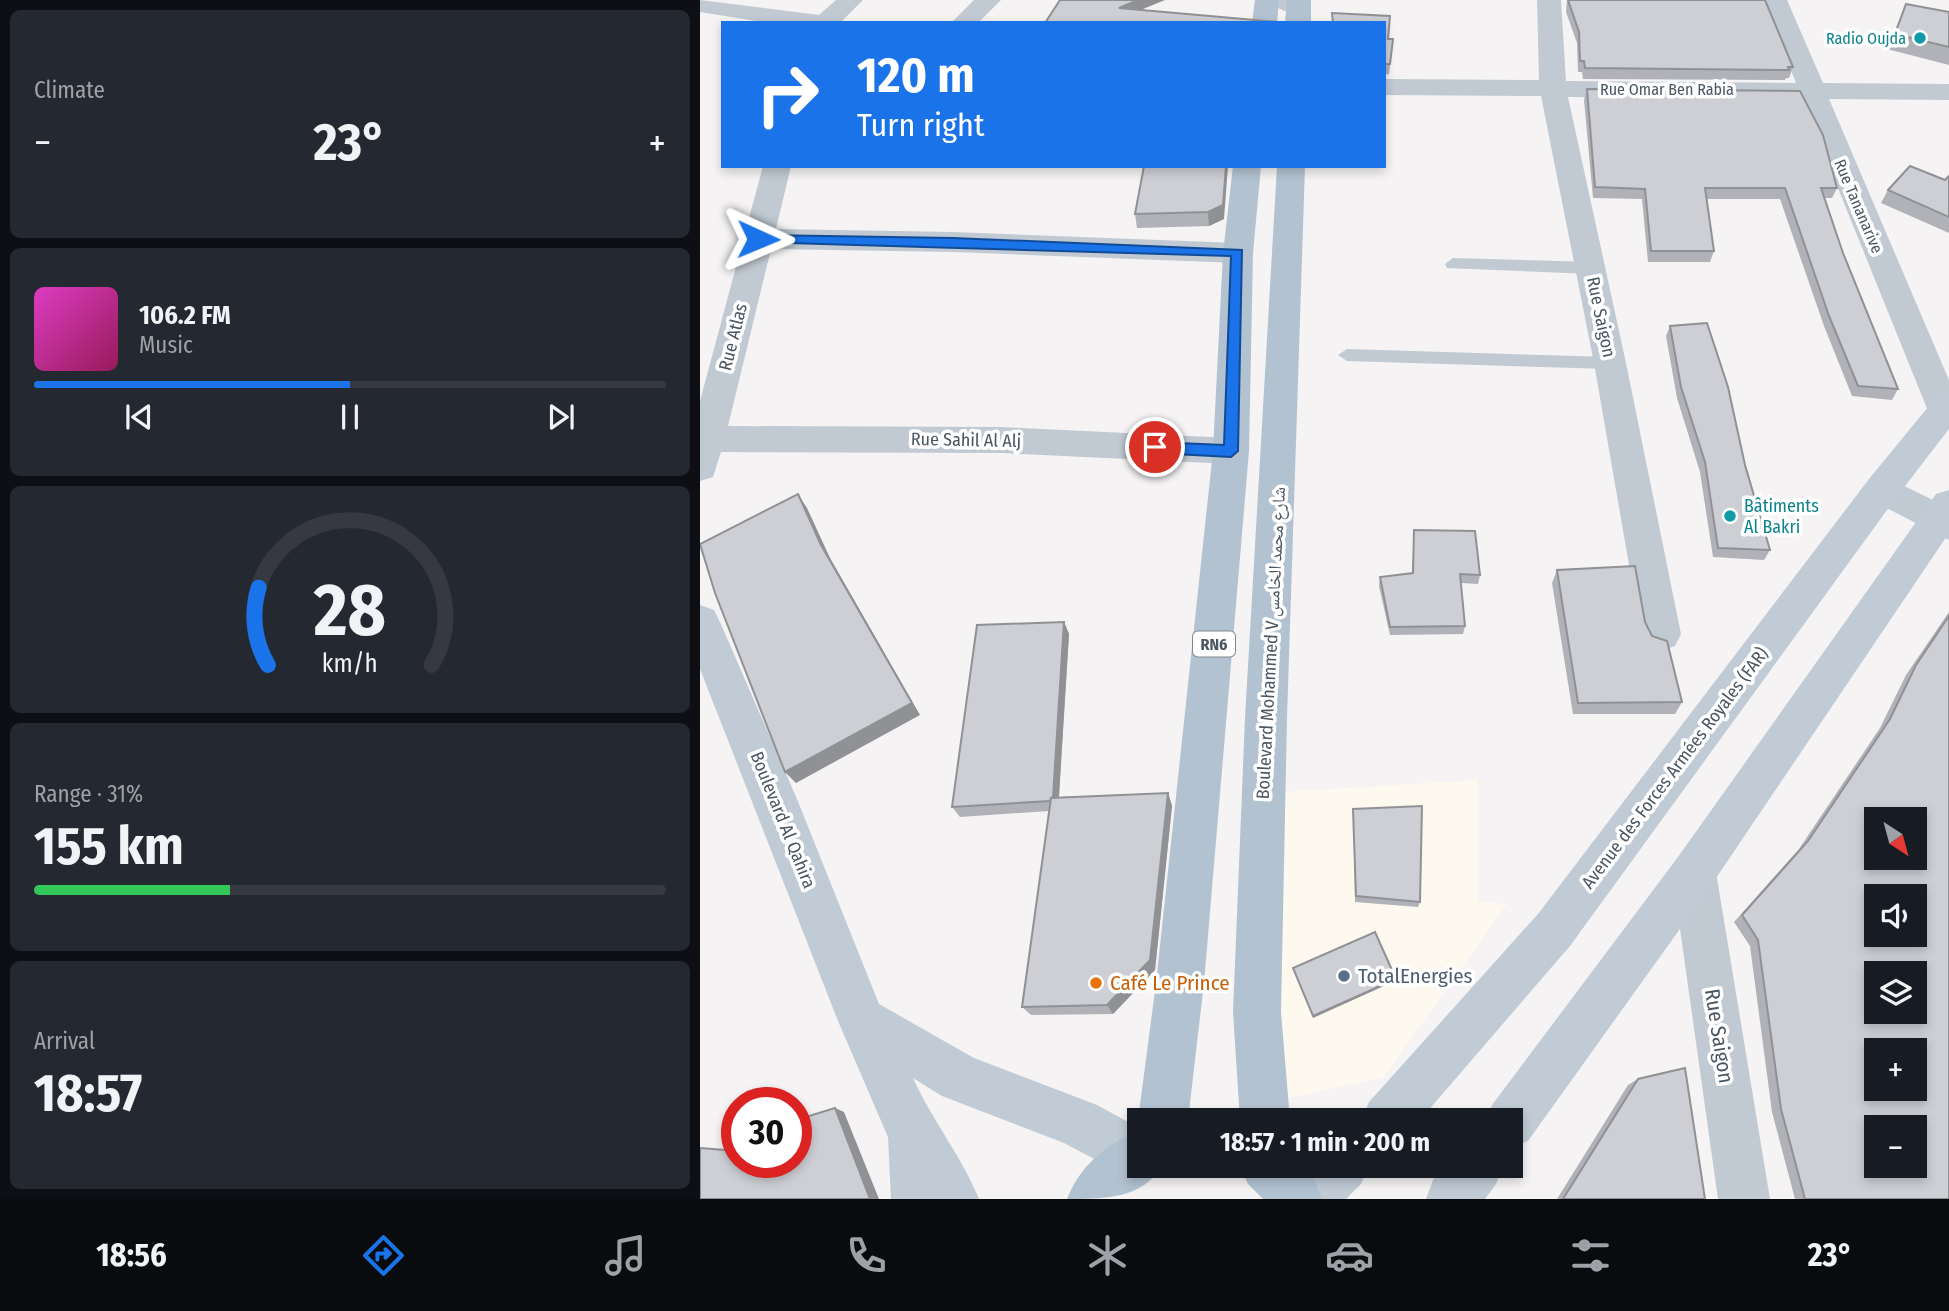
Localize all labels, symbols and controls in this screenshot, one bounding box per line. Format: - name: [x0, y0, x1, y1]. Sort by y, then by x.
- place label: Radio Oujda: [1826, 29, 1906, 48]
- marker: Radio Oujda: [1912, 30, 1928, 46]
- text: 120 m: [857, 46, 975, 105]
- icon: right: [742, 49, 833, 140]
- text: Climate: [34, 76, 105, 104]
- street label: Rue Omar Ben Rabia: [1600, 80, 1734, 99]
- text: Turn right: [857, 106, 984, 144]
- text: 23°: [313, 111, 386, 174]
- text: −: [34, 120, 51, 166]
- text: +: [649, 120, 666, 166]
- street label: Rue Tananarive: [1830, 156, 1887, 256]
- position arrow: [721, 202, 795, 276]
- street label: Rue Saigon: [1582, 275, 1620, 359]
- text: 106.2 FM: [139, 300, 231, 331]
- street label: Rue Atlas: [714, 301, 752, 373]
- text: Music: [139, 331, 193, 359]
- icon: previous: [120, 398, 158, 436]
- icon: pause: [331, 398, 369, 436]
- icon: next: [542, 398, 580, 436]
- pin: [1125, 417, 1185, 477]
- street label: Rue Sahil Al Alj: [911, 428, 1021, 452]
- icon: arrive: [1136, 428, 1174, 466]
- street label: Boulevard Mohammed V شارع محمد الخامس: [1252, 486, 1290, 800]
- place label: Bâtiments Al Bakri: [1744, 495, 1819, 538]
- marker: Bâtiments Al Bakri: [1722, 508, 1738, 524]
- text: 28: [313, 568, 386, 655]
- road number: RN6: [1193, 632, 1235, 656]
- street label: Avenue des Forces Armées Royales (FAR): [1577, 643, 1773, 893]
- text: km/h: [322, 649, 378, 679]
- street label: Boulevard Al Qahira: [746, 748, 821, 892]
- text: Range · 31%: [34, 780, 143, 808]
- north arrow: [1864, 807, 1927, 870]
- map controls: [1864, 807, 1927, 1178]
- text: 155 km: [34, 815, 184, 878]
- button: sound: [1864, 884, 1927, 947]
- button: layers: [1864, 961, 1927, 1024]
- place label: TotalEnergies: [1358, 963, 1473, 989]
- marker: TotalEnergies: [1336, 968, 1352, 984]
- place label: Café Le Prince: [1110, 970, 1230, 996]
- marker: Café Le Prince: [1088, 975, 1104, 991]
- street label: Rue Saigon: [1699, 987, 1739, 1085]
- text: Arrival: [34, 1027, 95, 1055]
- button: +: [1864, 1038, 1927, 1101]
- text: 18:57: [34, 1062, 142, 1125]
- speed limit sign: 30: [721, 1087, 812, 1178]
- button: −: [1864, 1115, 1927, 1178]
- text: 18:57 · 1 min · 200 m: [1220, 1127, 1430, 1158]
- icon: directions: [359, 1231, 408, 1280]
- icon: music: [601, 1231, 650, 1280]
- icon: phone: [842, 1231, 891, 1280]
- icon: climate: [1083, 1231, 1132, 1280]
- icon: car: [1325, 1231, 1374, 1280]
- icon: filters: [1566, 1231, 1615, 1280]
- text: 18:56: [96, 1236, 167, 1274]
- text: 23°: [1808, 1236, 1853, 1274]

